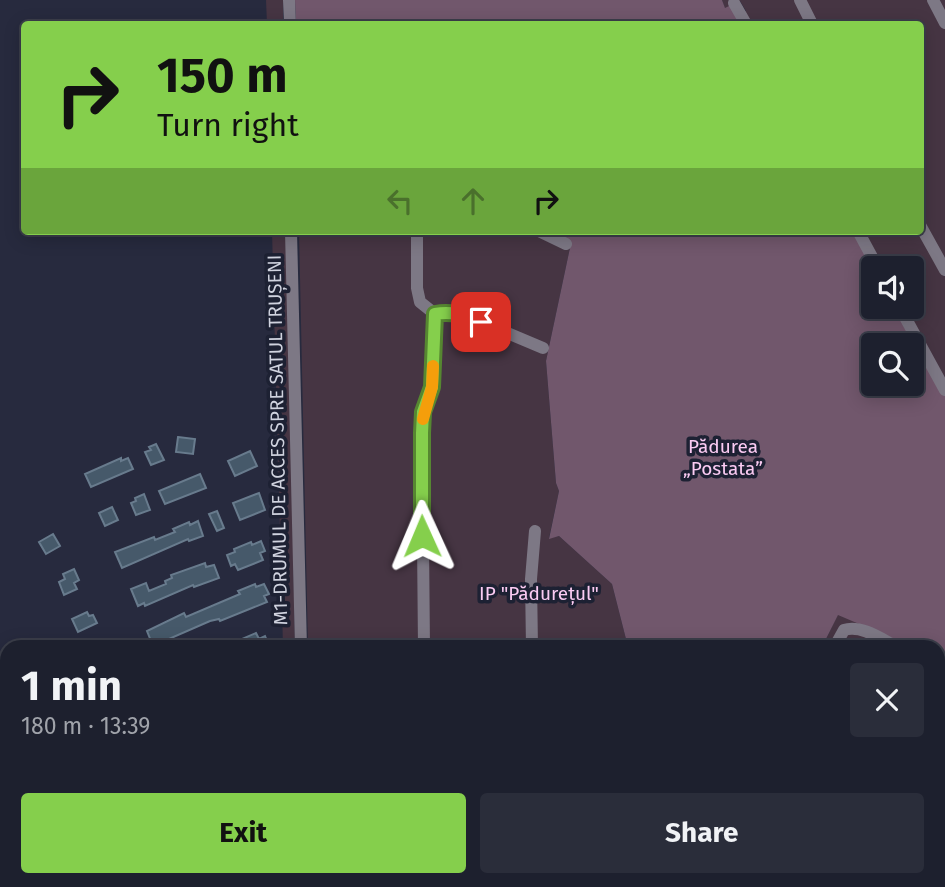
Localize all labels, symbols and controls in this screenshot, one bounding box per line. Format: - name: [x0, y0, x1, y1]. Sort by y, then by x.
- text: 150 m: [157, 46, 288, 105]
- icon: right: [42, 49, 133, 140]
- text: Turn right: [157, 106, 299, 144]
- icon: left: [381, 182, 419, 220]
- icon: ahead: [454, 182, 492, 220]
- icon: right: [527, 182, 565, 220]
- street label: M1-DRUMUL DE ACCES SPRE SATUL TRUȘENI: [263, 254, 293, 626]
- map controls: [861, 256, 924, 396]
- button: sound: [861, 256, 924, 319]
- pin: [451, 292, 511, 352]
- icon: arrive: [462, 303, 500, 341]
- button: search: [861, 333, 924, 396]
- park label: Pădurea „Postata”: [683, 435, 763, 480]
- position arrow: [385, 499, 459, 573]
- park label: IP "Pădurețul": [479, 582, 599, 606]
- text: 1 min: [21, 661, 122, 711]
- button: close: [850, 663, 924, 737]
- text: 180 m · 13:39: [21, 712, 150, 740]
- button: Exit: [21, 793, 466, 873]
- button: Share: [480, 793, 924, 873]

